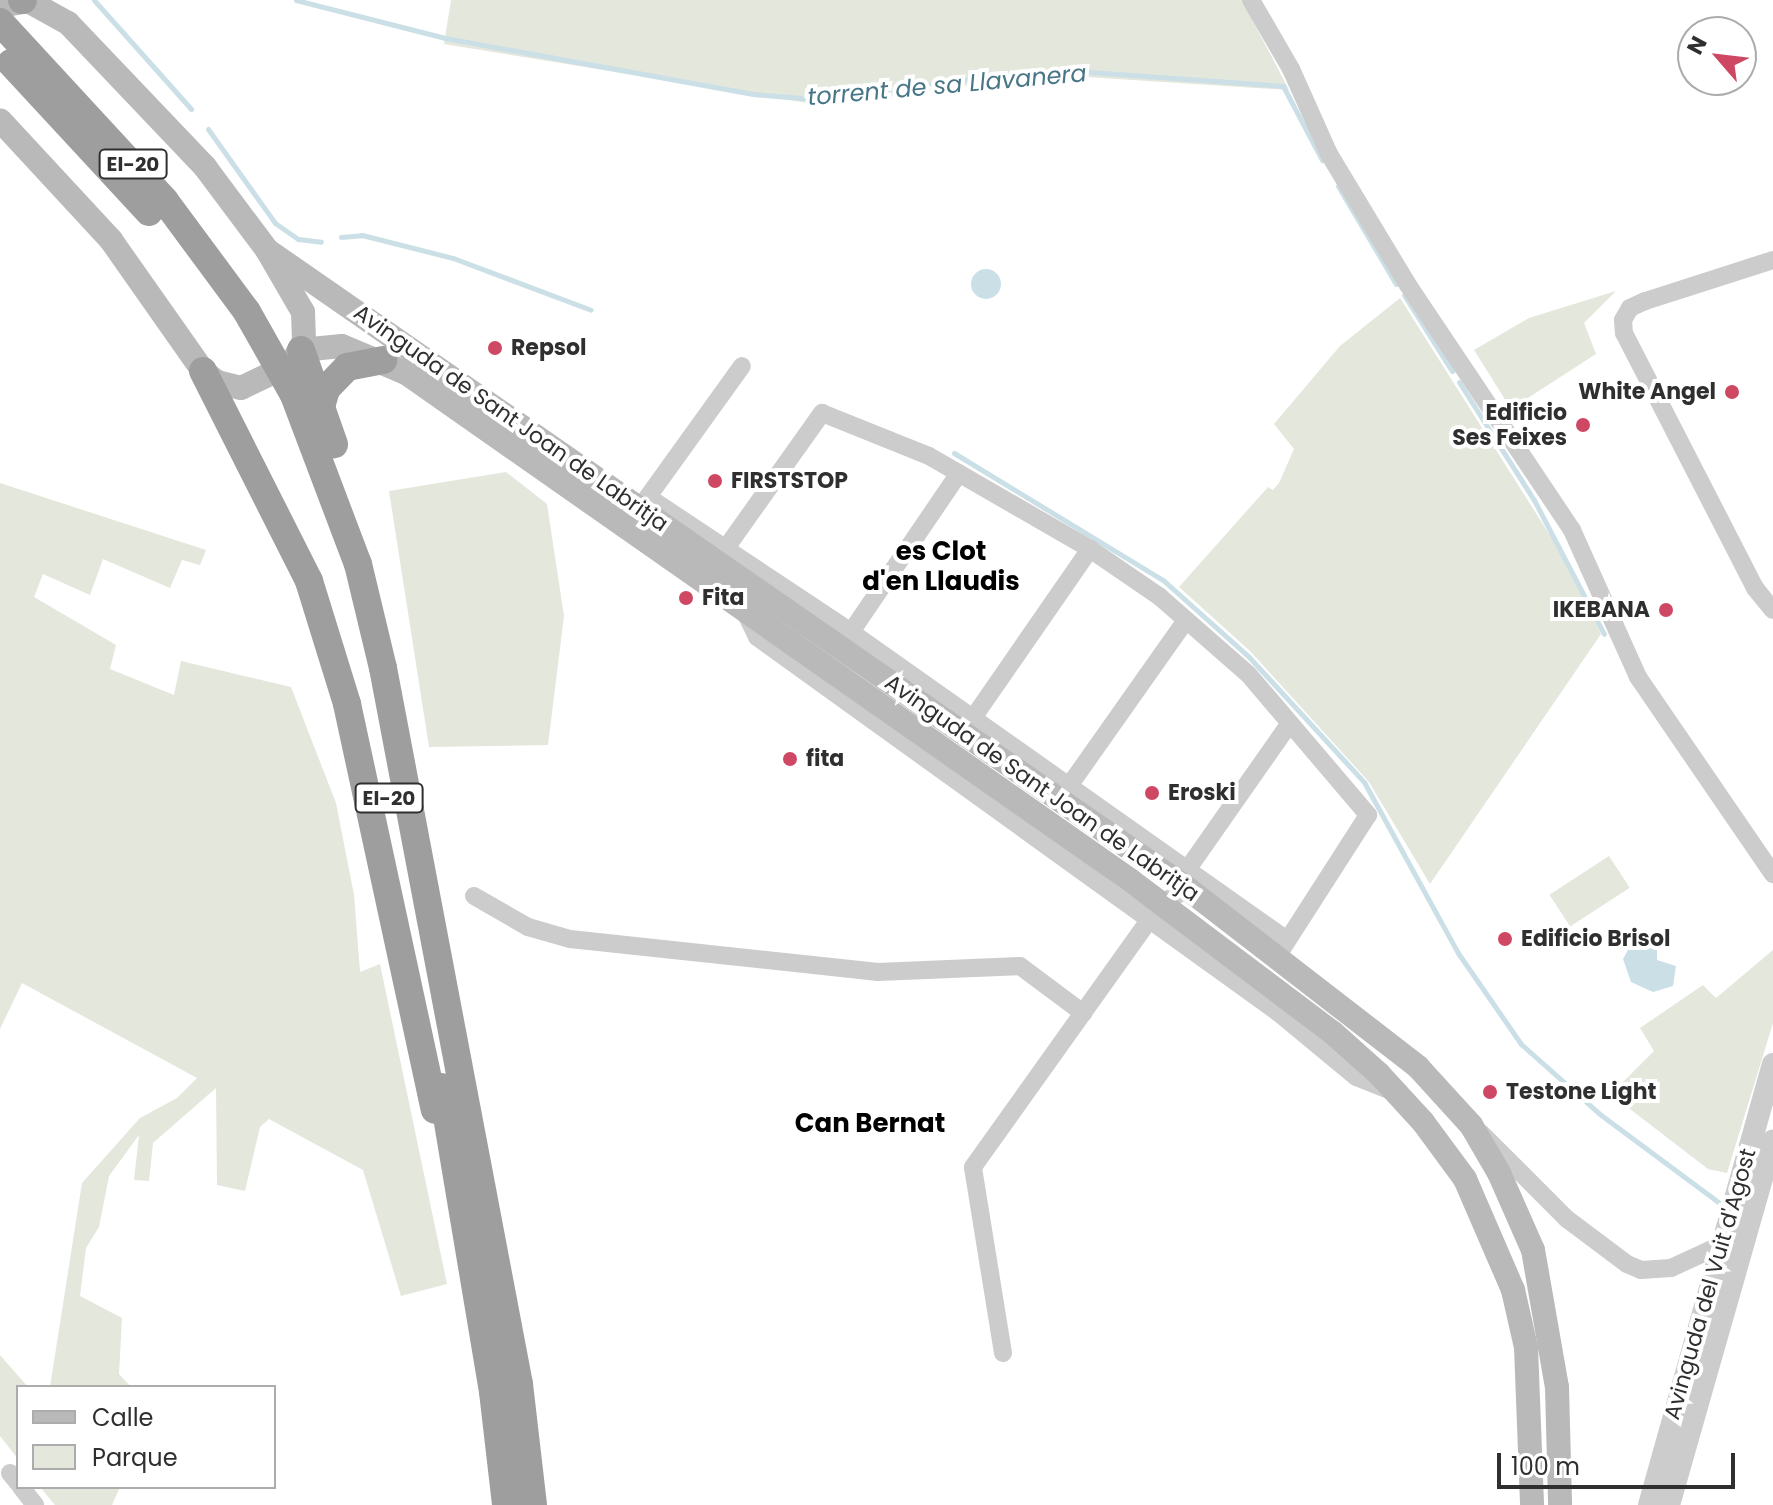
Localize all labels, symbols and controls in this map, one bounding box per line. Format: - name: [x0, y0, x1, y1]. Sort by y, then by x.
- north arrow: [1677, 16, 1757, 96]
- text: N: [1680, 31, 1715, 60]
- water label: torrent de sa Llavanera: [806, 58, 1088, 112]
- road number: EI-20: [97, 148, 169, 180]
- street label: Avinguda de Sant Joan de Labritja: [349, 299, 673, 537]
- place label: Repsol: [511, 335, 587, 361]
- marker: Repsol: [486, 339, 504, 357]
- place label: White Angel: [1578, 379, 1716, 405]
- marker: White Angel: [1723, 383, 1741, 401]
- place label: Edificio Ses Feixes: [1452, 399, 1567, 450]
- marker: Edificio Ses Feixes: [1574, 416, 1592, 434]
- place label: FIRSTSTOP: [731, 468, 848, 494]
- marker: FIRSTSTOP: [706, 472, 724, 490]
- district label: es Clot d'en Llaudis: [862, 536, 1020, 598]
- place label: Fita: [702, 585, 744, 611]
- marker: Fita: [677, 589, 695, 607]
- place label: IKEBANA: [1553, 597, 1650, 623]
- marker: IKEBANA: [1657, 601, 1675, 619]
- street label: Avinguda de Sant Joan de Labritja: [880, 669, 1204, 907]
- place label: fita: [806, 746, 844, 772]
- marker: fita: [781, 750, 799, 768]
- place label: Eroski: [1168, 780, 1236, 806]
- road number: EI-20: [353, 782, 425, 814]
- marker: Eroski: [1143, 784, 1161, 802]
- place label: Edificio Brisol: [1521, 926, 1670, 952]
- marker: Edificio Brisol: [1496, 930, 1514, 948]
- place label: Testone Light: [1506, 1079, 1657, 1105]
- marker: Testone Light: [1481, 1083, 1499, 1101]
- district label: Can Bernat: [795, 1108, 945, 1140]
- street label: Avinguda del Vuit d'Agost: [1659, 1145, 1761, 1423]
- legend: [16, 1385, 276, 1489]
- text: Calle: [92, 1401, 153, 1434]
- scale bar: [1501, 1437, 1739, 1487]
- text: Parque: [92, 1441, 178, 1474]
- text: 100 m: [1511, 1450, 1580, 1483]

